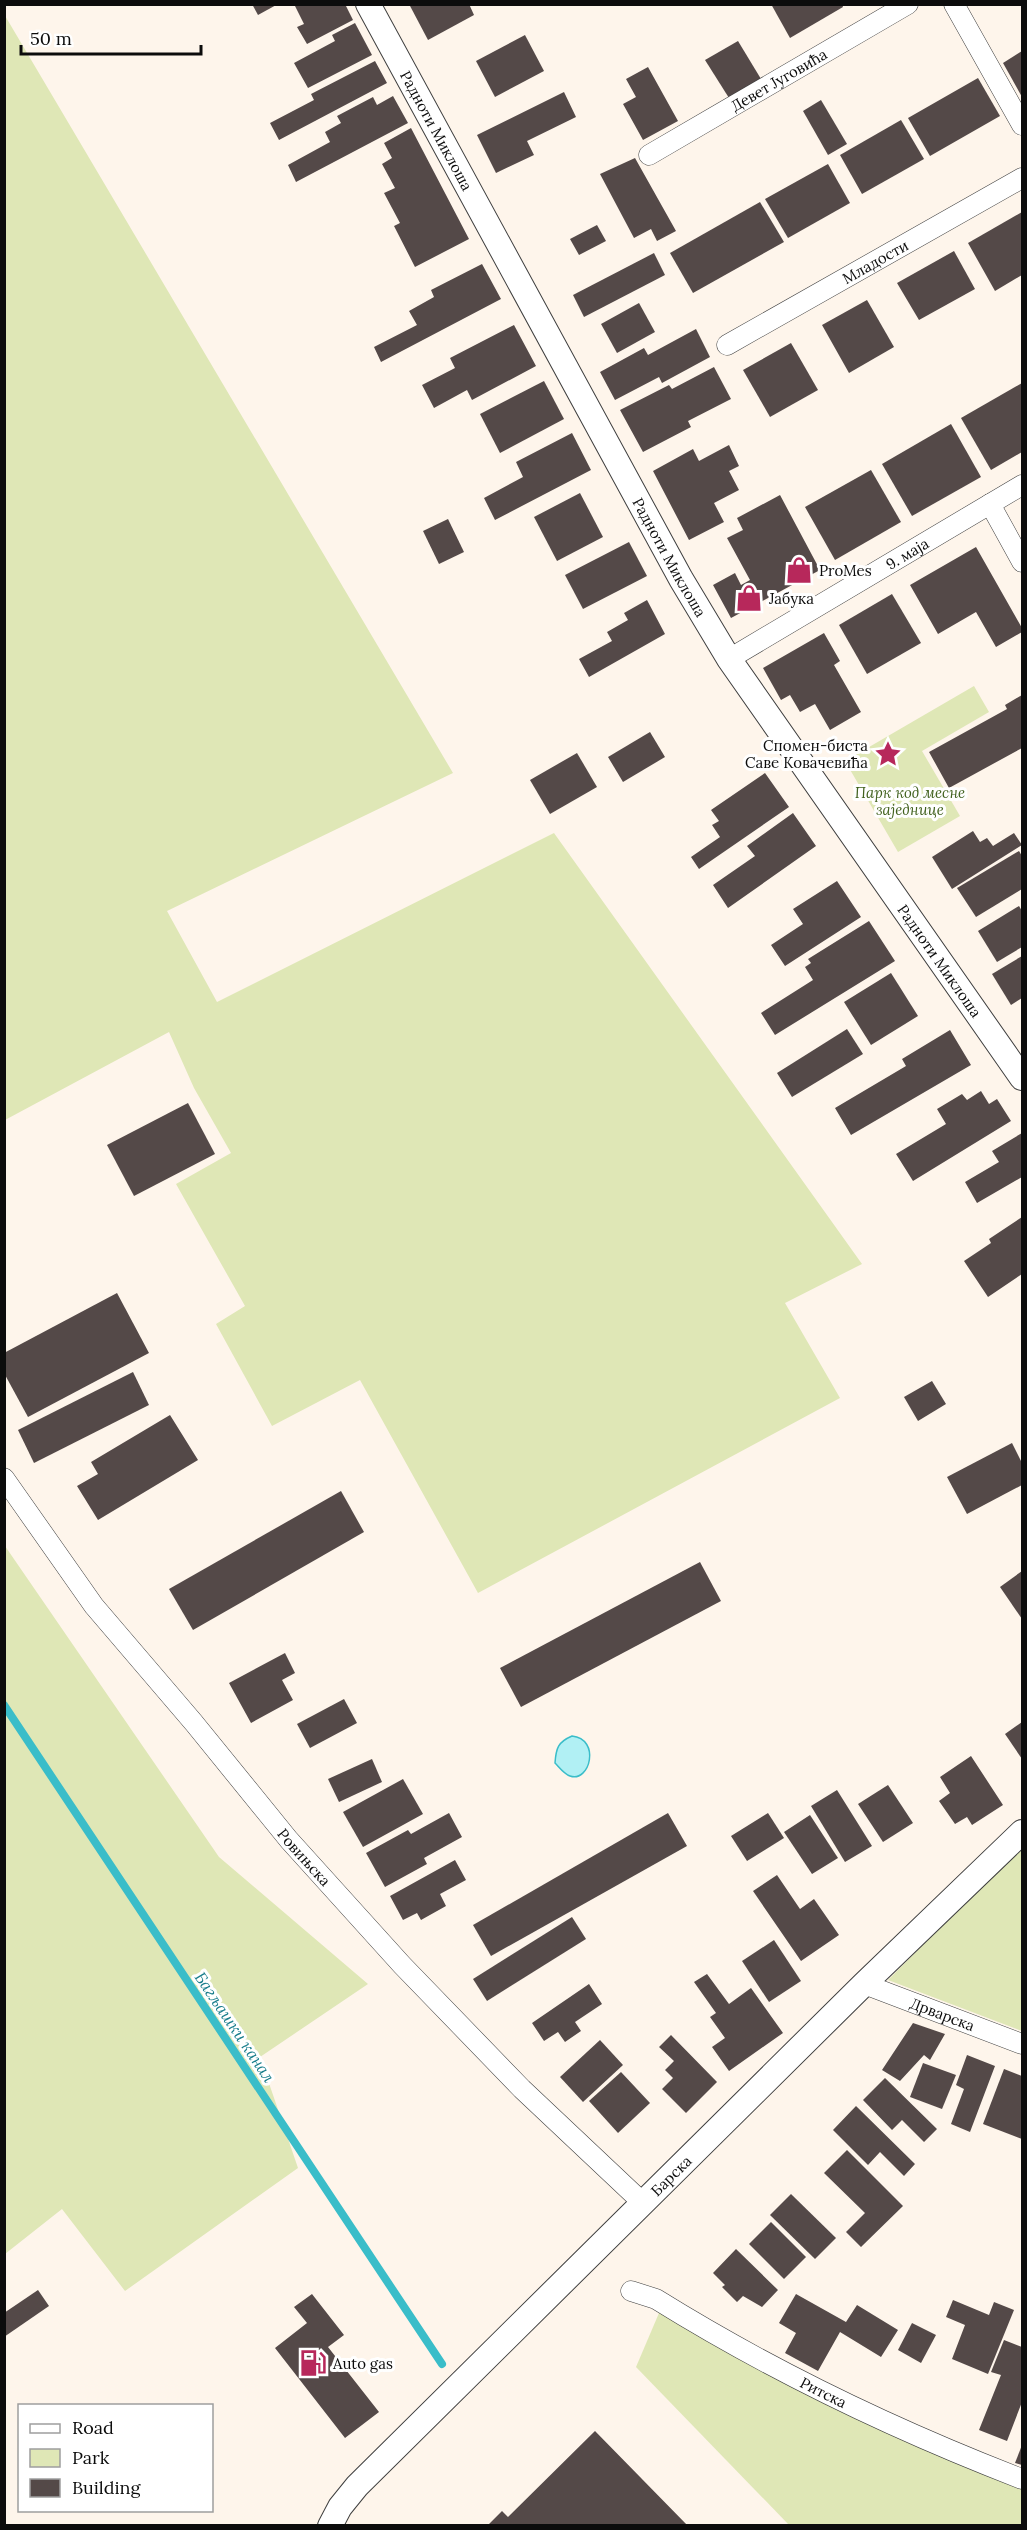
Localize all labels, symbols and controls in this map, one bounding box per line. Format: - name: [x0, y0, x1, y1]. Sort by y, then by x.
- scale bar: [21, 18, 201, 56]
- text: 50 m: [30, 27, 72, 50]
- street label: Девет Југовића: [727, 44, 830, 115]
- street label: Радноти Миклоша: [397, 67, 477, 194]
- street label: Младости: [839, 235, 911, 287]
- street label: Радноти Миклоша: [629, 494, 711, 620]
- street label: 9. маја: [882, 533, 932, 573]
- shop icon: ProMes: [784, 555, 814, 585]
- place label: ProMes: [819, 561, 872, 580]
- shop icon: Јабука: [734, 583, 764, 613]
- place label: Јабука: [768, 589, 814, 608]
- place label: Спомен-биста Саве Ковачевића: [745, 736, 868, 772]
- place icon: Спомен-биста Саве Ковачевића: [873, 739, 903, 769]
- park label: Парк код месне заједнице: [855, 783, 965, 819]
- street label: Радноти Миклоша: [894, 900, 986, 1021]
- street label: Ровињска: [274, 1824, 335, 1890]
- water label: Багљашки канал: [191, 1968, 280, 2087]
- street label: Дрварска: [908, 1993, 978, 2035]
- street label: Барска: [646, 2151, 695, 2200]
- fuel station icon: Auto gas: [298, 2348, 328, 2378]
- place label: Auto gas: [332, 2354, 393, 2373]
- street label: Ритска: [797, 2372, 850, 2412]
- legend: [18, 2404, 213, 2512]
- text: Road: [72, 2416, 114, 2439]
- text: Park: [72, 2446, 110, 2469]
- text: Building: [72, 2476, 142, 2499]

